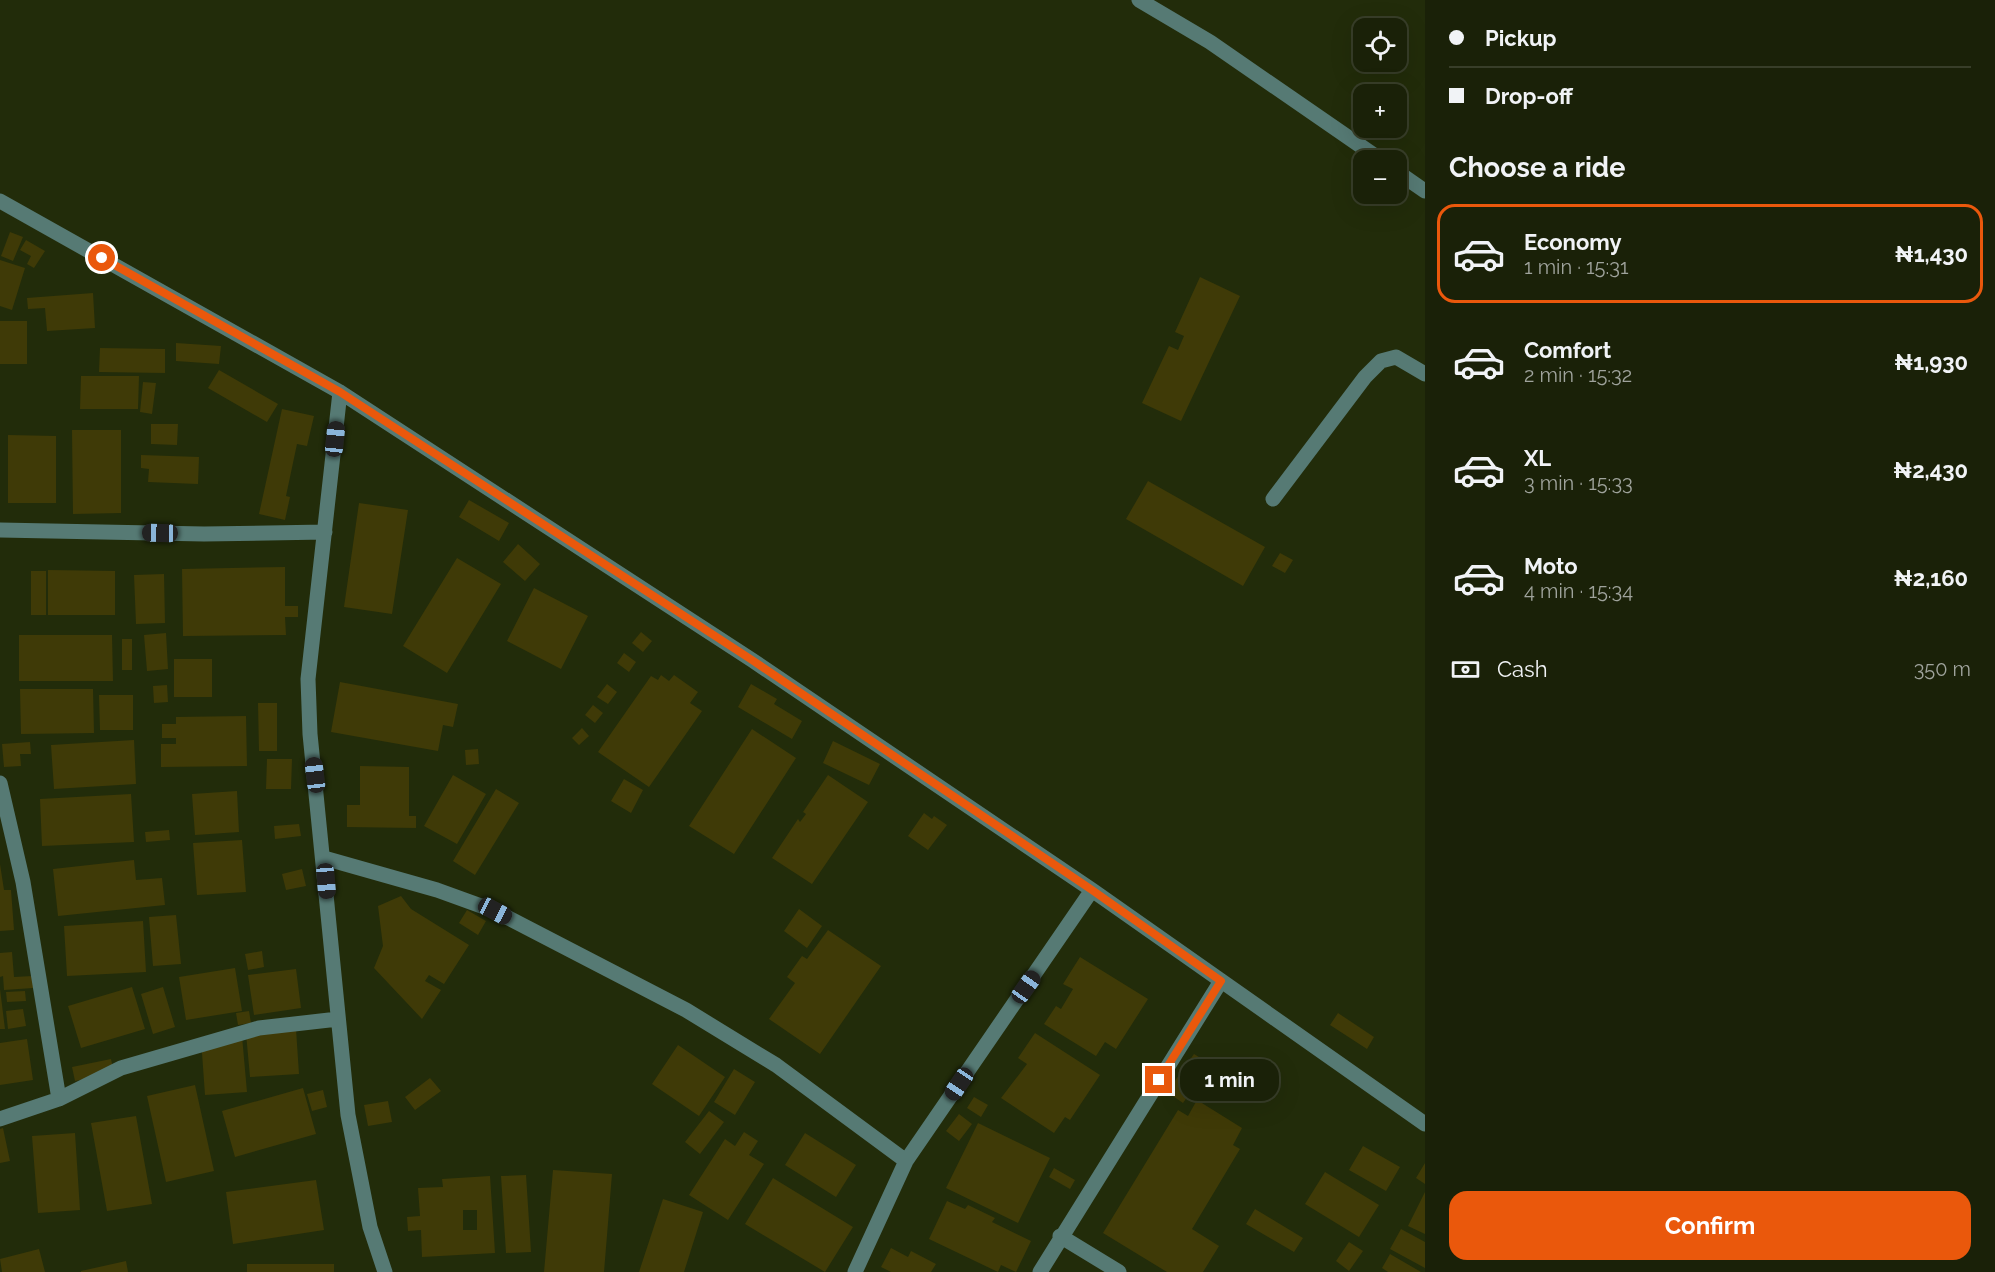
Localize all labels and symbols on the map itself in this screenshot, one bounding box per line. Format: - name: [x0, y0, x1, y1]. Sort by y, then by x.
- route start: [88, 244, 115, 271]
- car: [324, 420, 346, 458]
- car: [142, 524, 178, 542]
- car: [304, 756, 326, 794]
- car: [315, 862, 337, 900]
- car: [475, 895, 515, 927]
- car: [1008, 967, 1044, 1007]
- callout: 1 min: [1180, 1059, 1279, 1101]
- car: [941, 1064, 977, 1104]
- route end: [1145, 1066, 1172, 1093]

